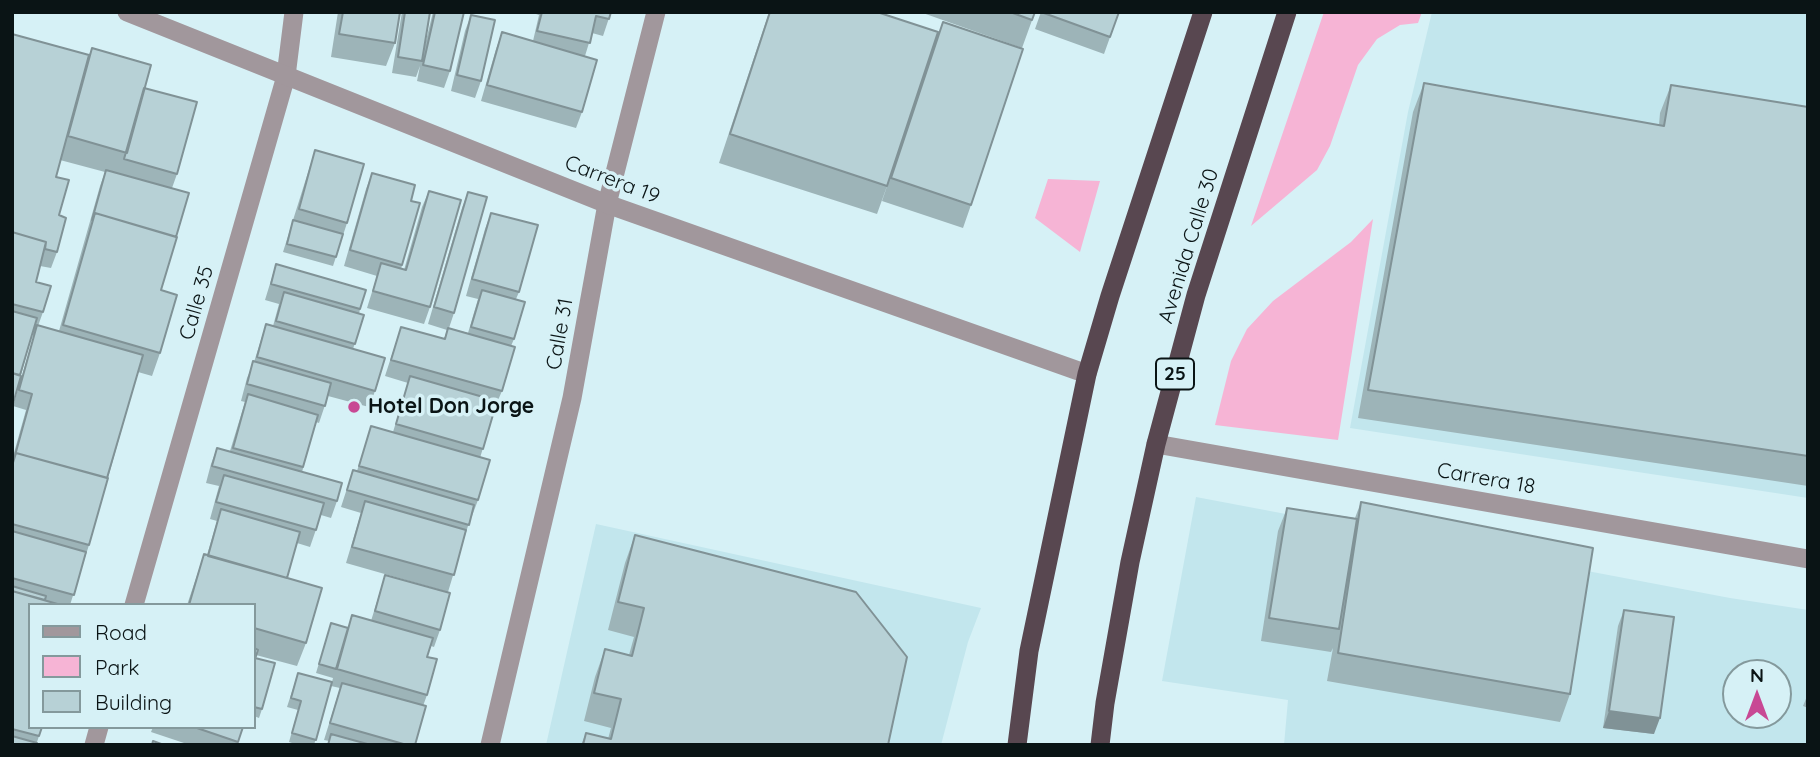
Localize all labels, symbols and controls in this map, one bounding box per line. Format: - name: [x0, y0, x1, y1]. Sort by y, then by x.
- street label: Carrera 19: [561, 150, 663, 210]
- street label: Avenida Calle 30: [1153, 165, 1225, 327]
- street label: Calle 35: [174, 263, 220, 343]
- street label: Calle 31: [541, 296, 579, 372]
- road number: 25: [1156, 358, 1194, 390]
- place label: Hotel Don Jorge: [368, 394, 534, 420]
- marker: Hotel Don Jorge: [346, 399, 362, 415]
- street label: Carrera 18: [1435, 458, 1537, 500]
- legend: [28, 603, 256, 729]
- text: Road: [95, 619, 147, 645]
- text: Park: [95, 654, 139, 680]
- north arrow: [1722, 659, 1792, 729]
- text: N: [1750, 663, 1764, 687]
- text: Building: [95, 689, 172, 715]

